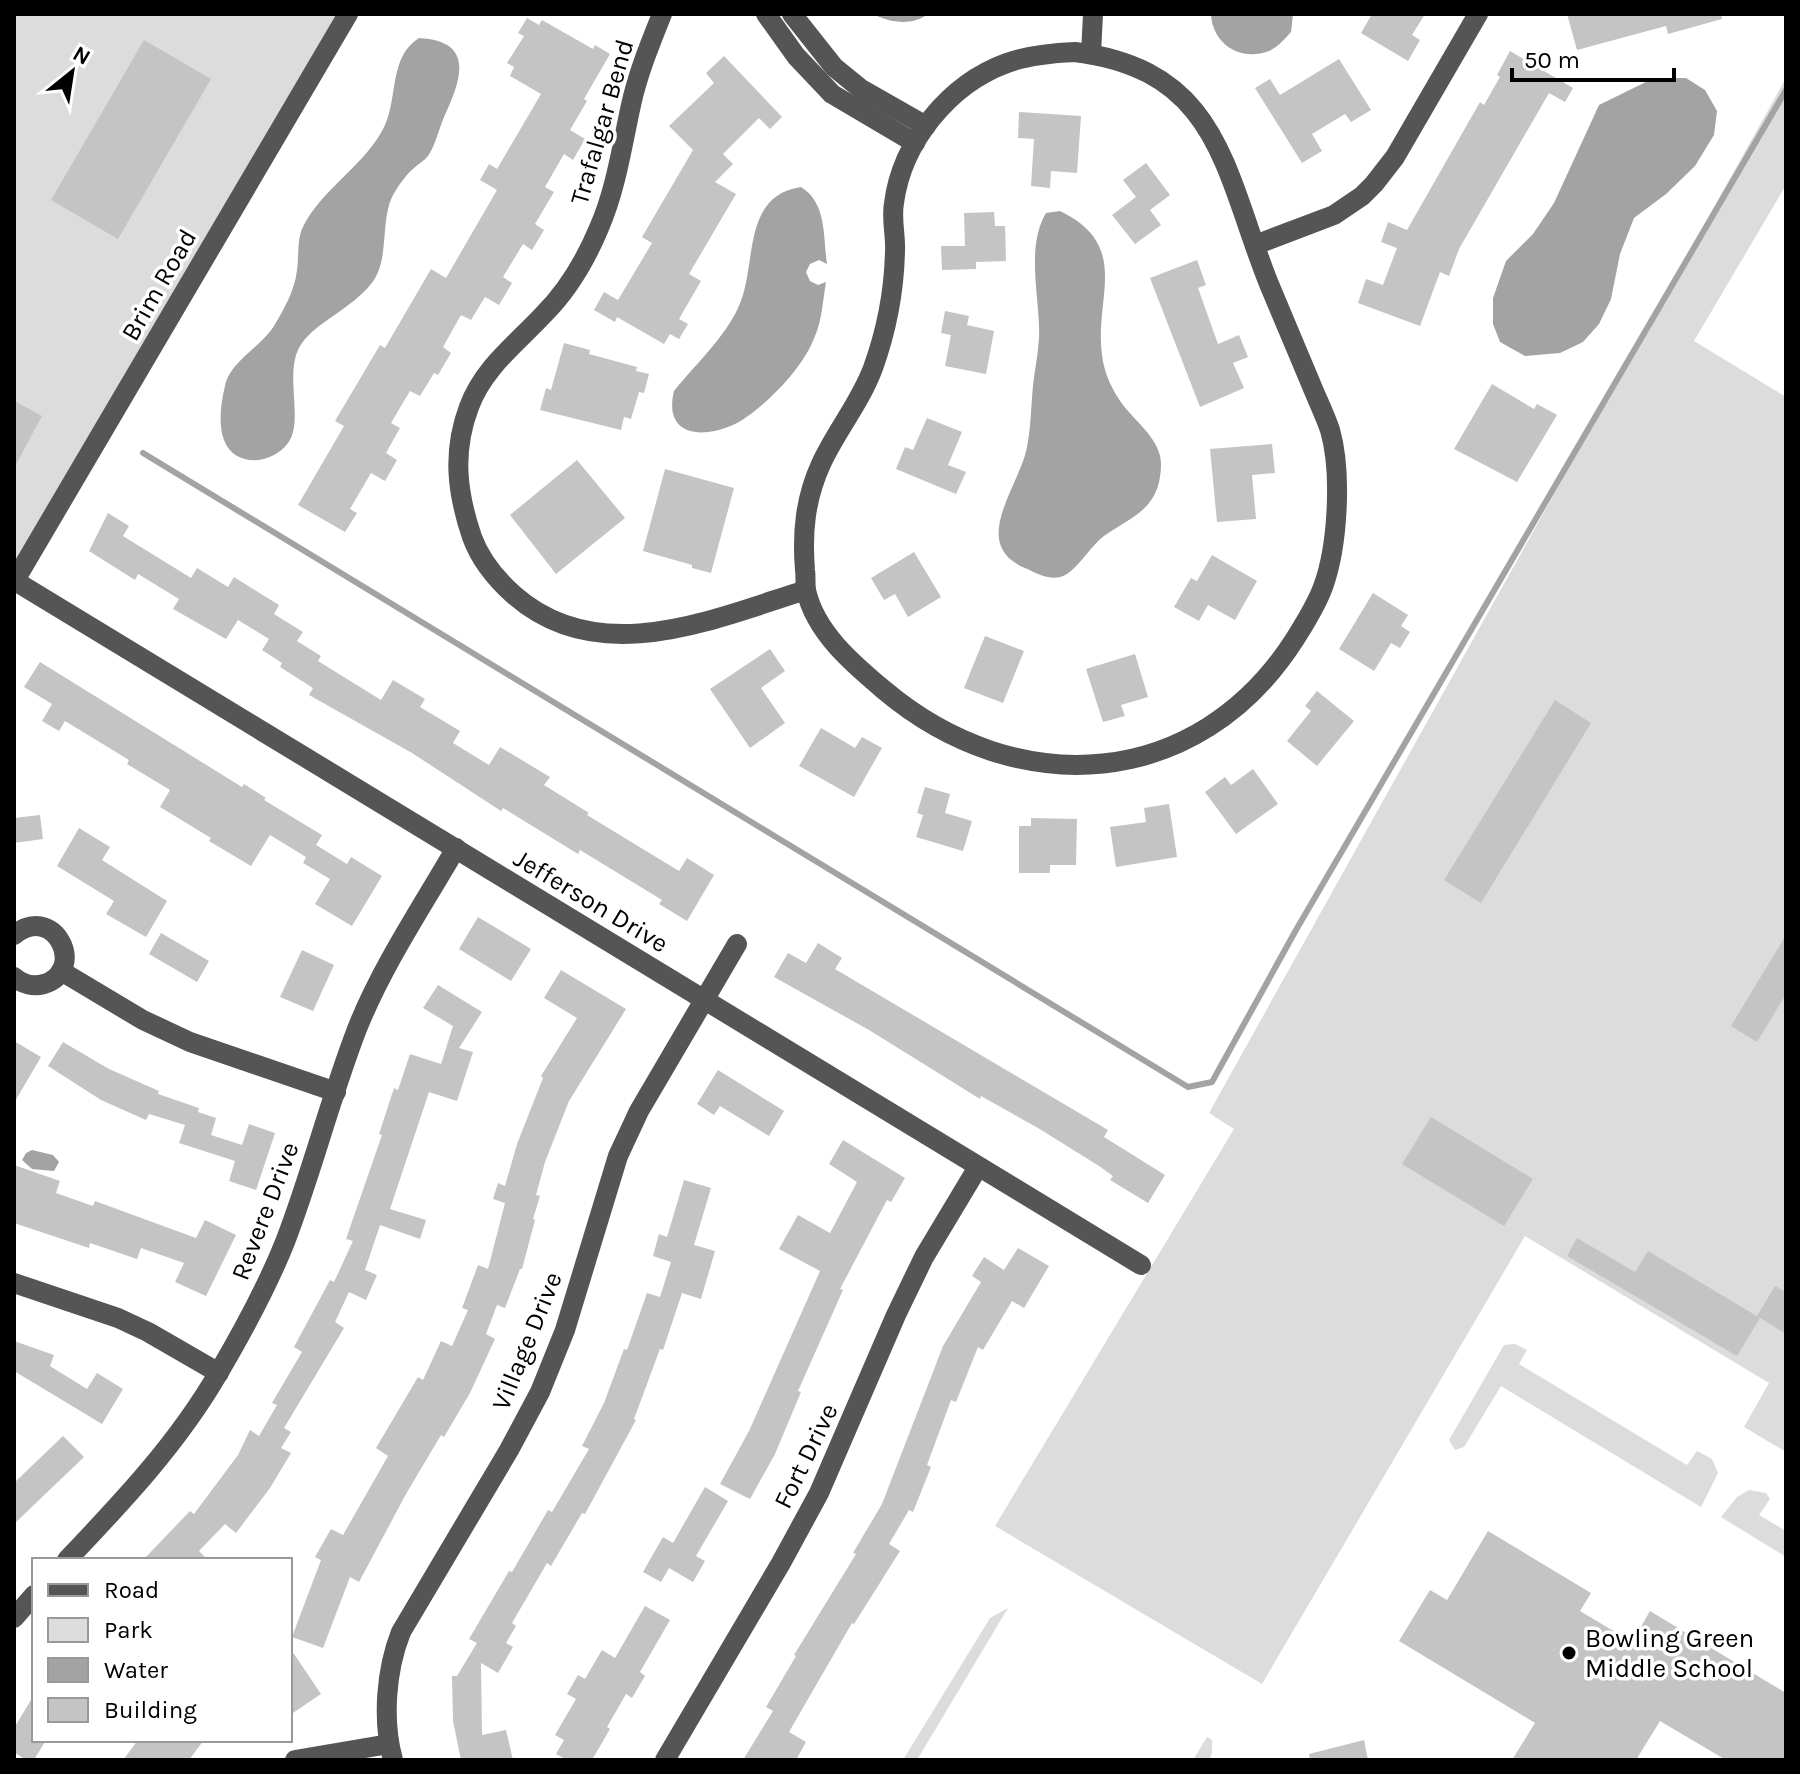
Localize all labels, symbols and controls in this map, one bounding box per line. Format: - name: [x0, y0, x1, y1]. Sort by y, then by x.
- north arrow: [32, 32, 112, 112]
- scale bar: [1512, 32, 1674, 82]
- street label: Trafalgar Bend: [564, 36, 640, 208]
- text: N: [68, 40, 95, 71]
- text: 50 m: [1524, 46, 1580, 74]
- street label: Brim Road: [115, 224, 203, 346]
- street label: Jefferson Drive: [508, 843, 674, 959]
- street label: Revere Drive: [224, 1138, 306, 1284]
- street label: Village Drive: [485, 1267, 569, 1415]
- street label: Fort Drive: [767, 1398, 845, 1514]
- legend: [32, 1558, 292, 1742]
- text: Road: [104, 1576, 159, 1604]
- text: Park: [104, 1616, 153, 1644]
- place label: Bowling Green Middle School: [1585, 1623, 1754, 1684]
- marker: Bowling Green Middle School: [1560, 1644, 1578, 1662]
- text: Water: [104, 1656, 168, 1684]
- text: Building: [104, 1696, 197, 1724]

